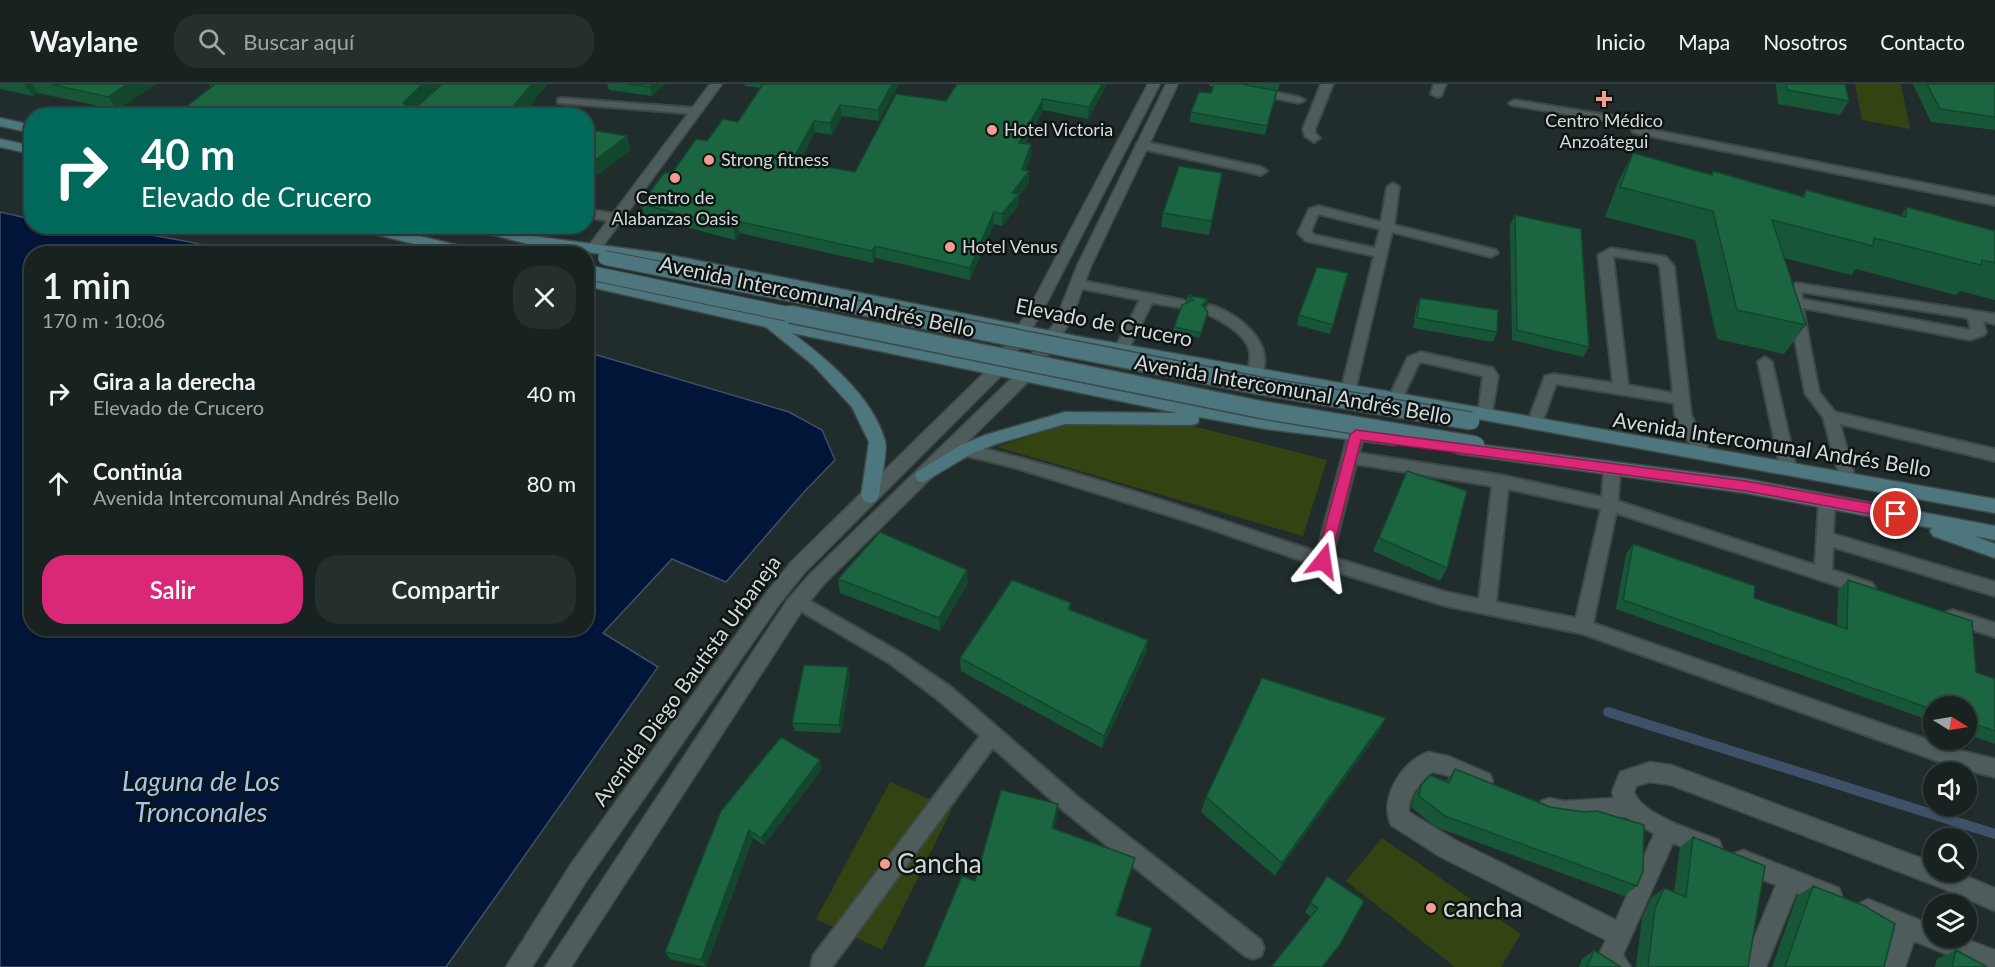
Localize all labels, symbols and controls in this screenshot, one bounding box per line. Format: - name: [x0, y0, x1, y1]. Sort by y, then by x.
- search box: [174, 14, 594, 68]
- text: Waylane: [30, 24, 138, 58]
- icon: search: [195, 25, 228, 58]
- text: Buscar aquí: [243, 28, 354, 55]
- text: Inicio: [1596, 29, 1645, 54]
- text: Mapa: [1678, 29, 1730, 54]
- text: Nosotros: [1763, 29, 1847, 54]
- text: Contacto: [1880, 29, 1965, 54]
- marker: Centro Médico Anzoátegui: [1595, 90, 1613, 108]
- place label: Centro Médico Anzoátegui: [1545, 109, 1663, 152]
- place label: Hotel Victoria: [1004, 118, 1113, 140]
- marker: Hotel Victoria: [985, 123, 999, 137]
- text: 40 m: [141, 129, 235, 179]
- icon: right: [42, 132, 120, 210]
- place label: Strong fitness: [721, 148, 829, 170]
- marker: Strong fitness: [702, 153, 716, 167]
- marker: Centro de Alabanzas Oasis: [668, 171, 682, 185]
- text: Elevado de Crucero: [141, 180, 372, 213]
- place label: Centro de Alabanzas Oasis: [612, 186, 739, 229]
- place label: Hotel Venus: [962, 235, 1058, 257]
- marker: Hotel Venus: [943, 240, 957, 254]
- street label: Avenida Intercomunal Andrés Bello: [657, 250, 977, 341]
- text: 1 min: [42, 263, 131, 307]
- button: close: [513, 266, 576, 329]
- street label: Elevado de Crucero: [1014, 292, 1195, 351]
- text: 170 m · 10:06: [42, 308, 165, 332]
- street label: Avenida Intercomunal Andrés Bello: [1133, 348, 1454, 429]
- text: Gira a la derecha: [93, 368, 256, 395]
- icon: right: [42, 377, 75, 410]
- text: 40 m: [527, 380, 576, 407]
- text: Elevado de Crucero: [93, 395, 264, 419]
- street label: Avenida Intercomunal Andrés Bello: [1611, 406, 1933, 481]
- text: Continúa: [93, 458, 182, 485]
- icon: ahead: [42, 467, 75, 500]
- text: 80 m: [527, 470, 576, 497]
- text: Avenida Intercomunal Andrés Bello: [93, 485, 399, 509]
- pin: [1870, 488, 1921, 539]
- icon: arrive: [1879, 497, 1912, 530]
- position arrow: [1291, 529, 1355, 593]
- street label: Avenida Diego Bautista Urbaneja: [586, 550, 785, 810]
- button: Salir: [42, 555, 303, 624]
- button: Compartir: [315, 555, 576, 624]
- north arrow: [1923, 696, 1977, 750]
- map controls: [1923, 696, 1977, 948]
- button: sound: [1923, 762, 1977, 816]
- water label: Laguna de Los Tronconales: [122, 764, 280, 828]
- button: search: [1923, 828, 1977, 882]
- place label: Cancha: [897, 847, 982, 879]
- marker: Cancha: [878, 857, 892, 871]
- place label: cancha: [1443, 891, 1523, 923]
- button: layers: [1923, 894, 1977, 948]
- marker: cancha: [1424, 901, 1438, 915]

